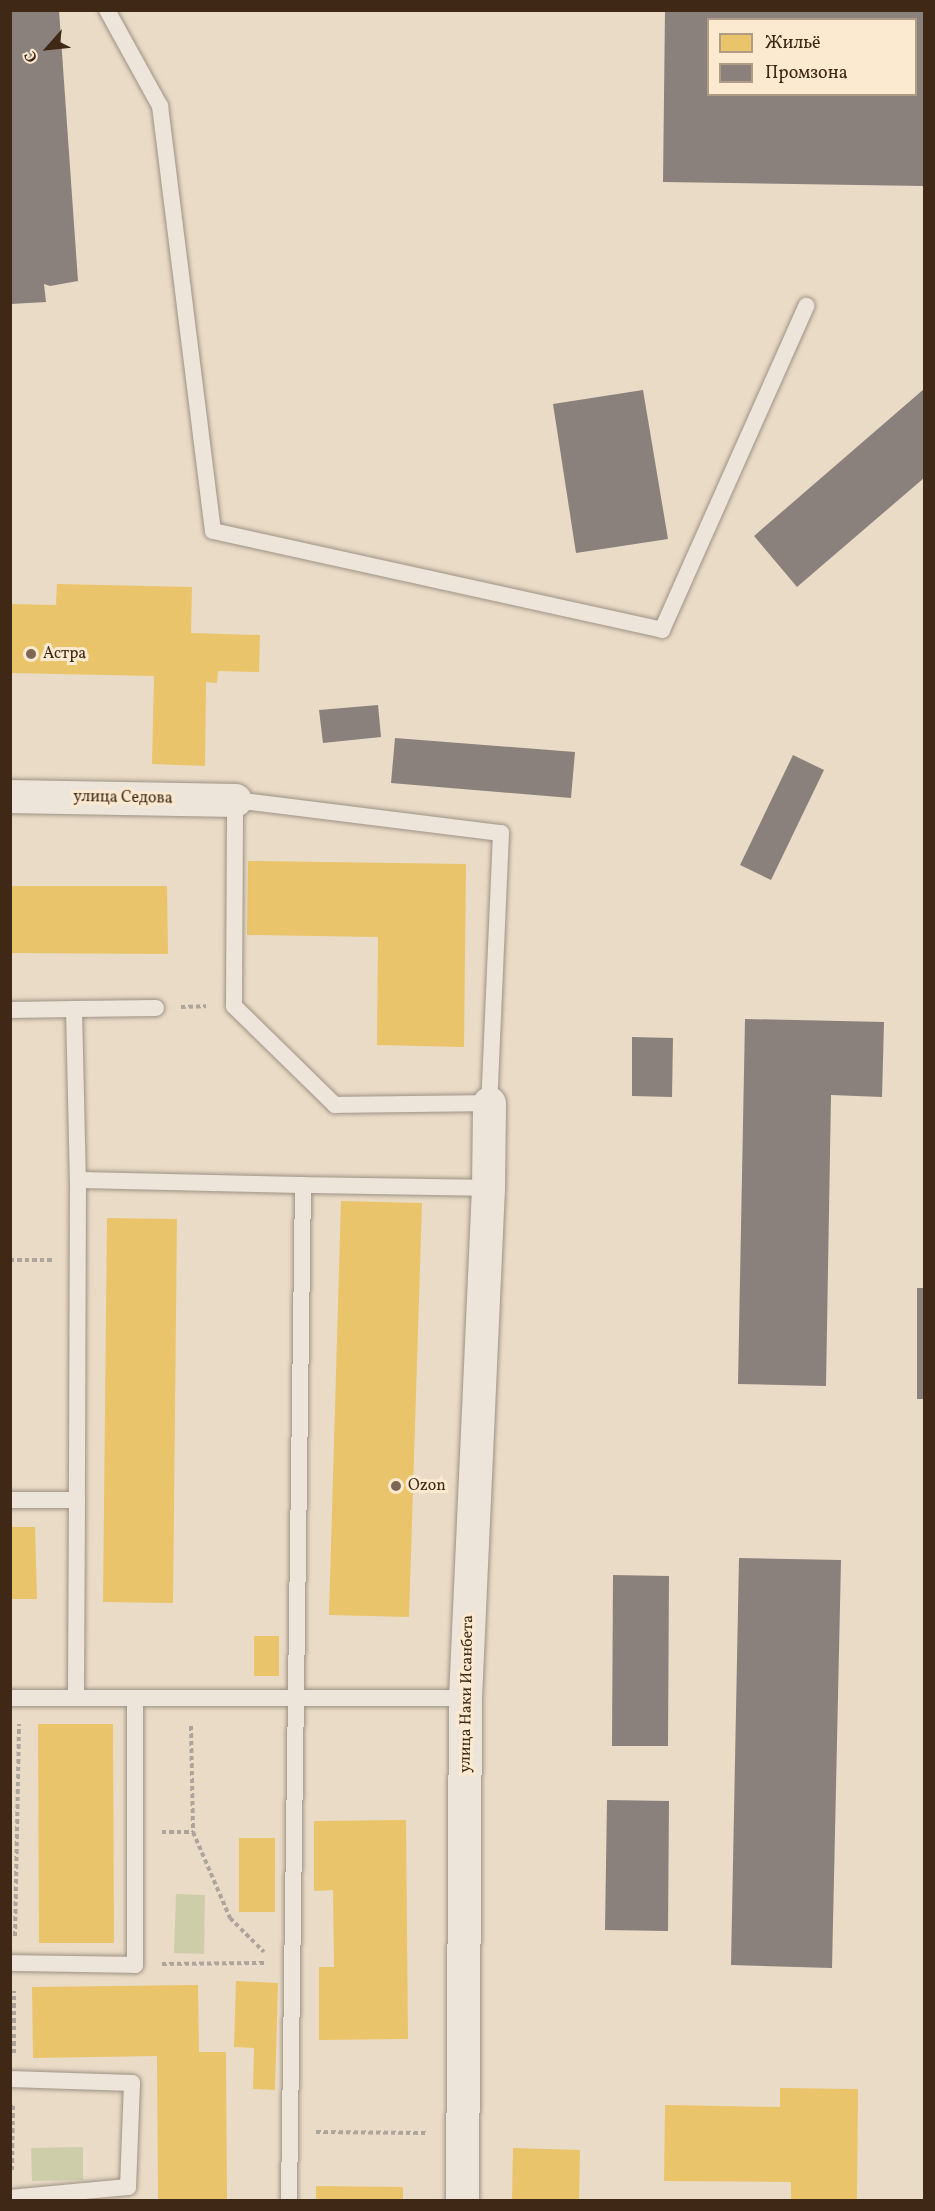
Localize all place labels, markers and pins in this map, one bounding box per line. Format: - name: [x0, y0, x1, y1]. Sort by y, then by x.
- place label: Астра: [43, 644, 86, 664]
- marker: Астра: [24, 647, 38, 661]
- place label: Ozon: [408, 1476, 446, 1496]
- marker: Ozon: [389, 1479, 403, 1493]

